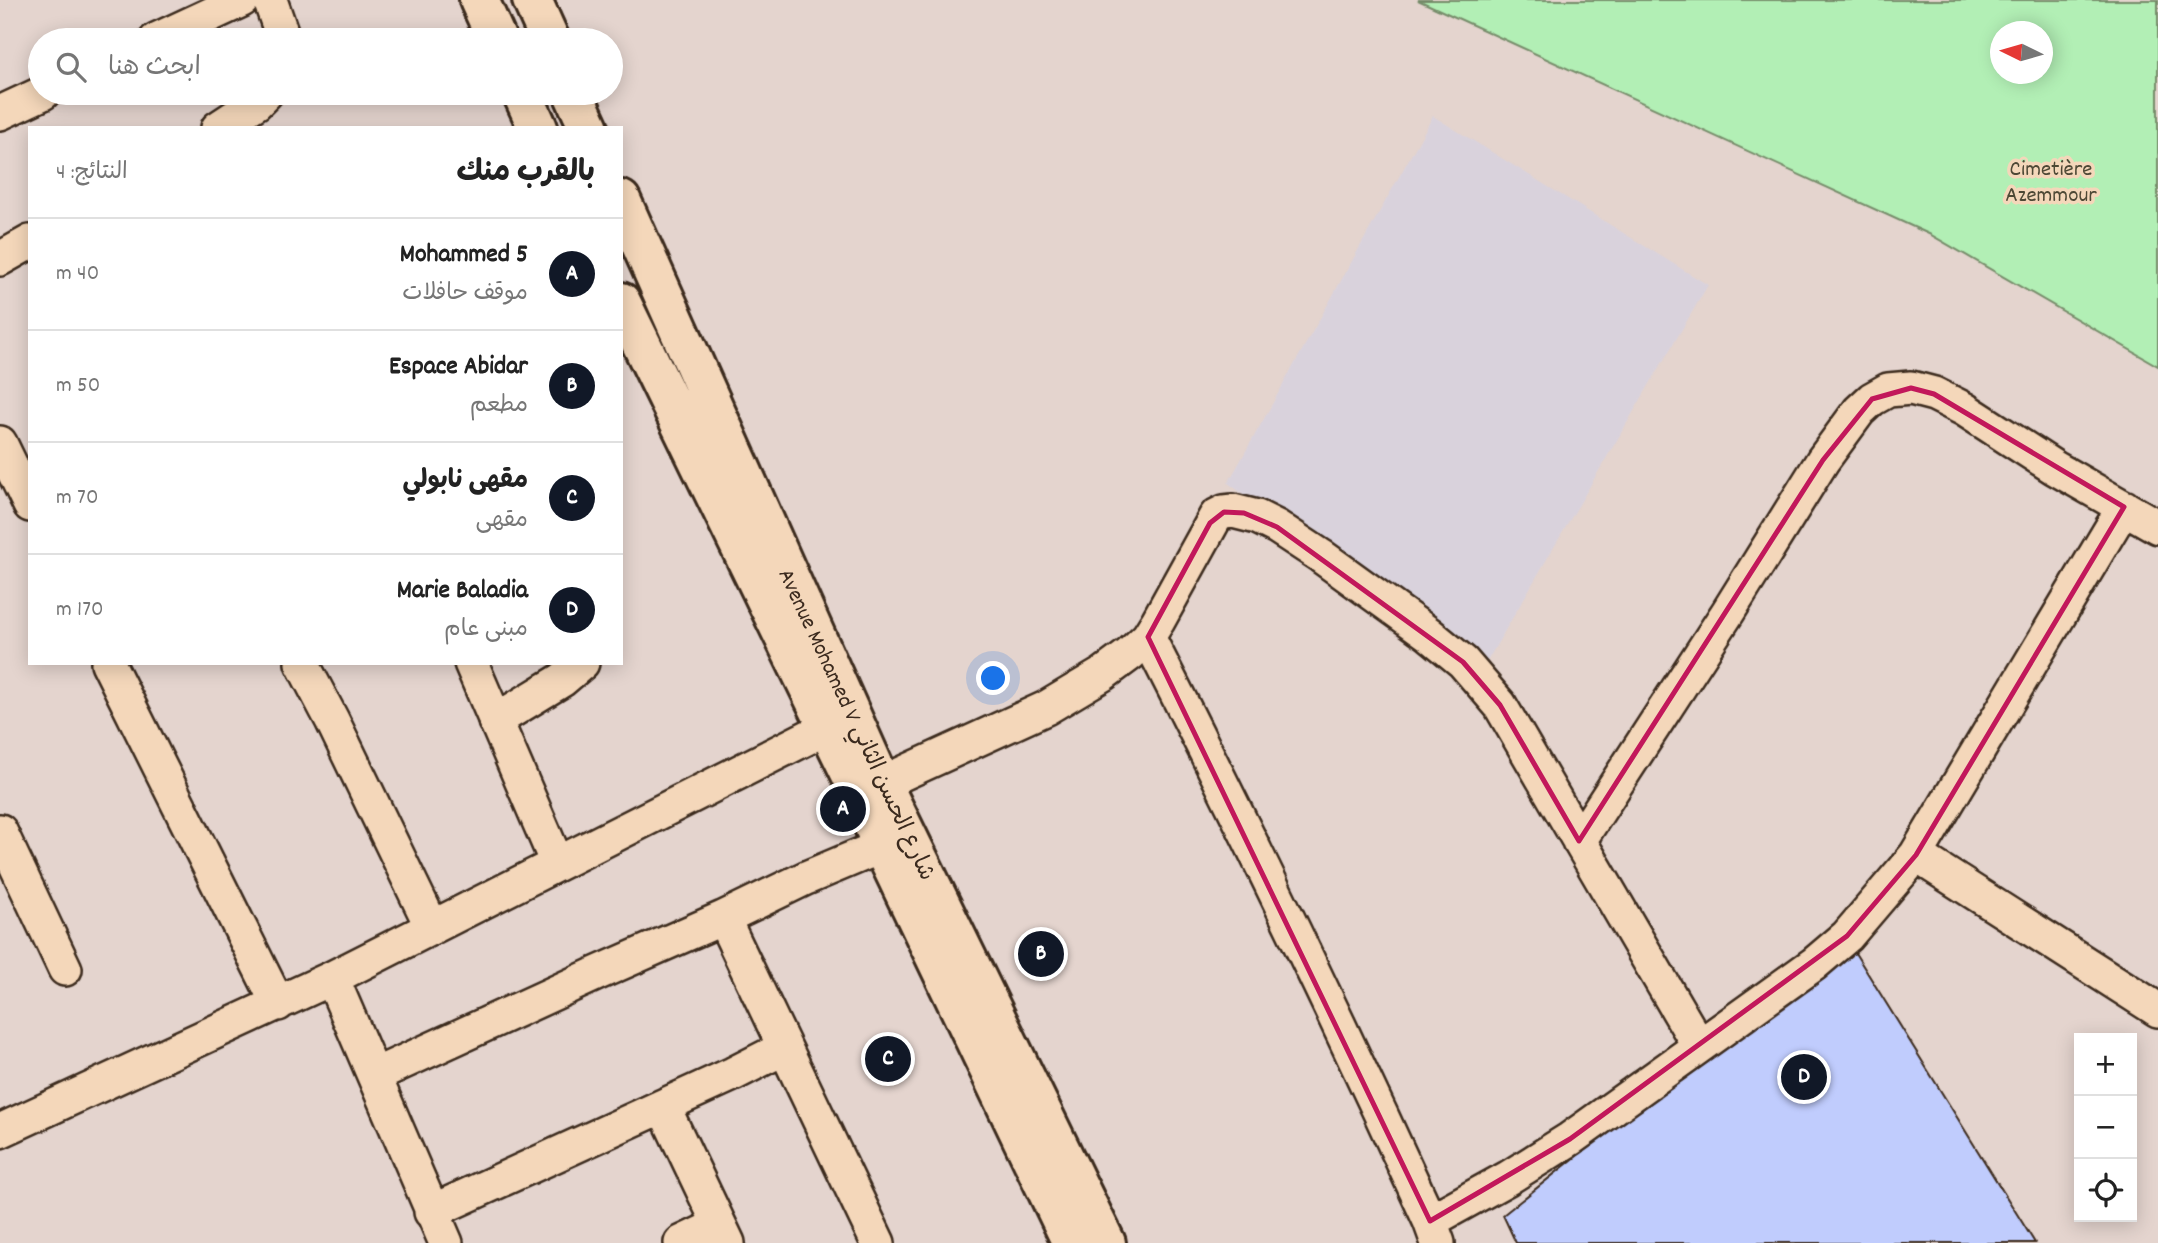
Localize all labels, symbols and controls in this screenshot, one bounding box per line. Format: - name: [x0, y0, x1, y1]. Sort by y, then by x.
- north arrow: [1990, 21, 2053, 84]
- search box: [28, 28, 623, 105]
- icon: search: [52, 48, 90, 86]
- text: ابحث هنا: [108, 50, 201, 87]
- text: بالقرب منك: [457, 153, 595, 196]
- park label: Cimetière Azemmour: [2005, 154, 2097, 213]
- text: النتائج: 4: [56, 157, 128, 190]
- text: Mohammed 5: [400, 237, 528, 274]
- text: 40 m: [56, 258, 99, 291]
- text: A: [566, 258, 578, 291]
- text: موقف حافلات: [402, 278, 528, 311]
- text: Espace Abidar: [389, 349, 528, 386]
- text: 50 m: [56, 370, 100, 403]
- text: B: [567, 370, 577, 403]
- text: مطعم: [470, 390, 528, 423]
- text: مقهى نابولي: [402, 463, 528, 500]
- text: 70 m: [56, 482, 98, 515]
- text: C: [566, 482, 578, 515]
- text: مقهى: [475, 505, 528, 538]
- street label: Avenue Mohamed V شارع الحسن الثاني: [773, 564, 943, 884]
- text: Marie Baladia: [397, 573, 528, 610]
- text: 170 m: [56, 594, 103, 627]
- text: D: [566, 594, 578, 627]
- text: مبنى عام: [444, 614, 528, 647]
- your location: [976, 661, 1010, 695]
- pin: A: [820, 783, 866, 835]
- pin: B: [1018, 928, 1064, 980]
- pin: C: [865, 1033, 911, 1085]
- map controls: [2074, 1033, 2137, 1222]
- button: +: [2074, 1033, 2137, 1096]
- pin: D: [1781, 1051, 1827, 1103]
- button: −: [2074, 1096, 2137, 1159]
- button: locate: [2074, 1159, 2137, 1222]

